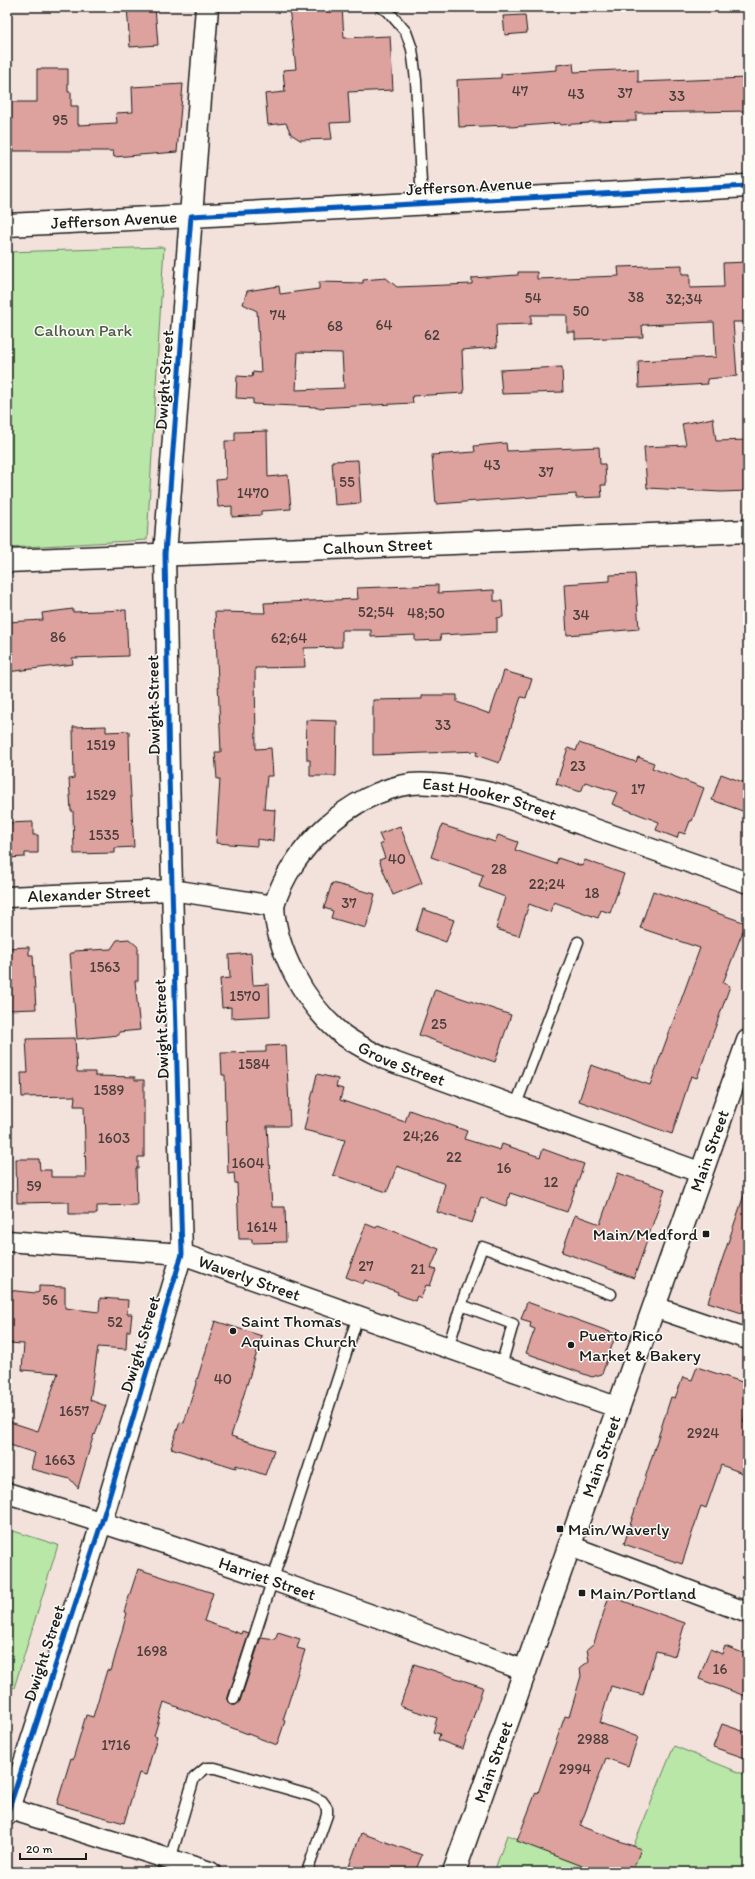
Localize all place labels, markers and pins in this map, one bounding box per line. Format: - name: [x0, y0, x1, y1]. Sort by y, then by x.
- place label: Main/Medford: [593, 1224, 699, 1244]
- marker: Main/Medford: [701, 1229, 711, 1239]
- place label: Saint Thomas Aquinas Church: [241, 1311, 358, 1351]
- place label: Puerto Rico Market & Bakery: [579, 1325, 701, 1365]
- marker: Saint Thomas Aquinas Church: [228, 1326, 238, 1336]
- marker: Puerto Rico Market & Bakery: [566, 1340, 576, 1350]
- place label: Main/Waverly: [568, 1519, 669, 1539]
- marker: Main/Waverly: [555, 1524, 565, 1534]
- place label: Main/Portland: [590, 1583, 696, 1603]
- marker: Main/Portland: [577, 1588, 587, 1598]

